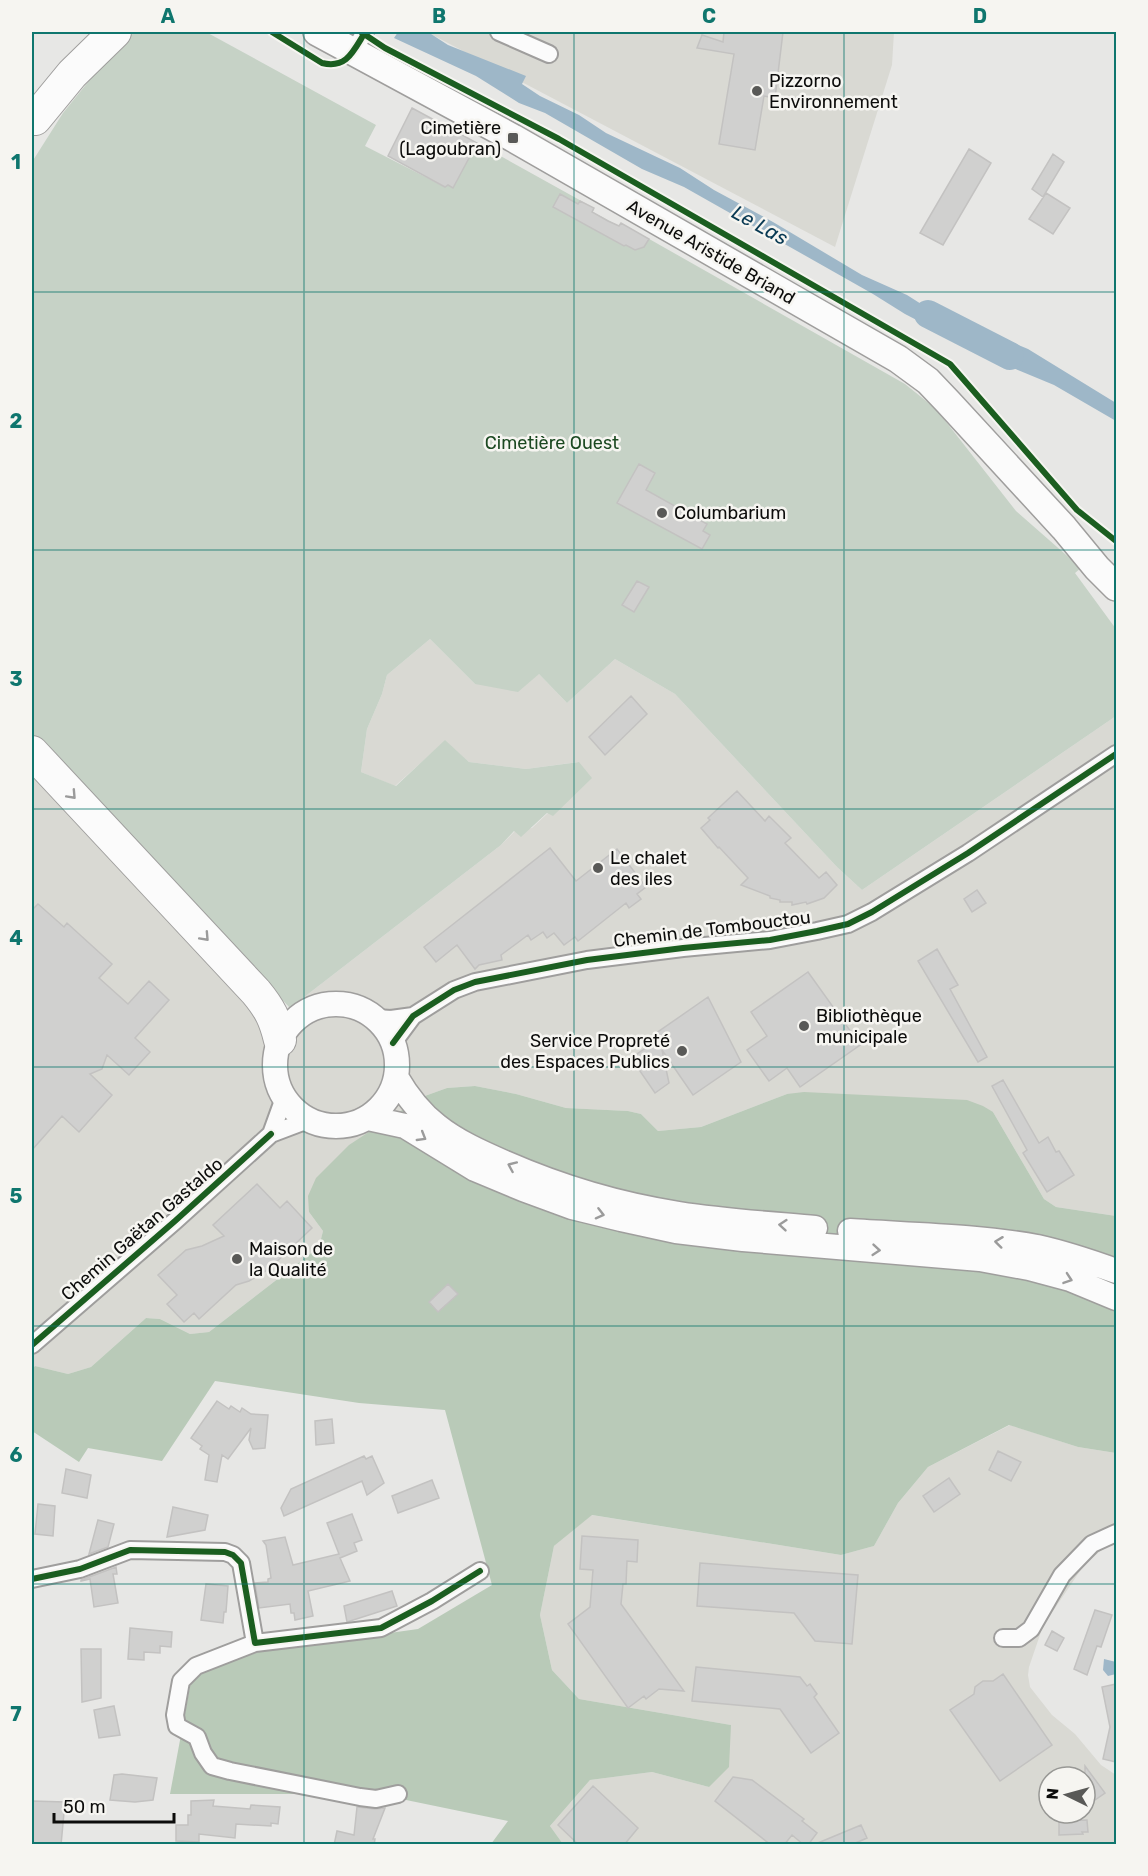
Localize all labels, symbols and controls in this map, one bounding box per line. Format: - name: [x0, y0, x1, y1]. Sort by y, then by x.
- text: A: [161, 4, 176, 28]
- text: B: [432, 4, 446, 28]
- text: C: [702, 4, 716, 28]
- text: D: [973, 4, 987, 28]
- place label: Pizzorno Environnement: [769, 70, 898, 113]
- marker: Pizzorno Environnement: [750, 84, 764, 98]
- place label: Cimetière (Lagoubran): [399, 117, 501, 160]
- marker: Cimetière (Lagoubran): [506, 131, 520, 145]
- text: 1: [11, 150, 21, 174]
- street label: Avenue Aristide Briand: [623, 195, 799, 309]
- water label: Le Las: [728, 200, 792, 250]
- text: 2: [10, 409, 23, 433]
- park label: Cimetière Ouest: [485, 432, 619, 454]
- place label: Columbarium: [674, 502, 786, 524]
- marker: Columbarium: [655, 506, 669, 520]
- text: 3: [9, 667, 23, 691]
- one-way arrow: [64, 788, 75, 799]
- place label: Le chalet des iles: [610, 847, 687, 890]
- marker: Le chalet des iles: [591, 861, 605, 875]
- street label: Chemin de Tombouctou: [612, 906, 812, 952]
- text: 4: [9, 926, 23, 950]
- one-way arrow: [198, 930, 209, 941]
- place label: Bibliothèque municipale: [816, 1005, 922, 1048]
- marker: Bibliothèque municipale: [797, 1019, 811, 1033]
- place label: Service Propreté des Espaces Publics: [500, 1030, 670, 1073]
- marker: Service Propreté des Espaces Publics: [675, 1044, 689, 1058]
- one-way arrow: [416, 1129, 426, 1141]
- street label: Chemin Gaëtan Gastaldo: [57, 1153, 227, 1305]
- one-way arrow: [508, 1161, 519, 1173]
- text: 5: [10, 1184, 23, 1208]
- one-way arrow: [595, 1206, 605, 1219]
- one-way arrow: [779, 1219, 788, 1232]
- one-way arrow: [994, 1237, 1003, 1249]
- place label: Maison de la Qualité: [249, 1238, 333, 1281]
- one-way arrow: [872, 1243, 881, 1256]
- marker: Maison de la Qualité: [230, 1252, 244, 1266]
- one-way arrow: [1062, 1272, 1073, 1285]
- text: 6: [9, 1443, 23, 1467]
- text: 7: [10, 1702, 22, 1726]
- north arrow: [1037, 1765, 1097, 1825]
- scale bar: [54, 1786, 174, 1824]
- text: N: [1043, 1787, 1063, 1800]
- text: 50 m: [63, 1796, 106, 1818]

